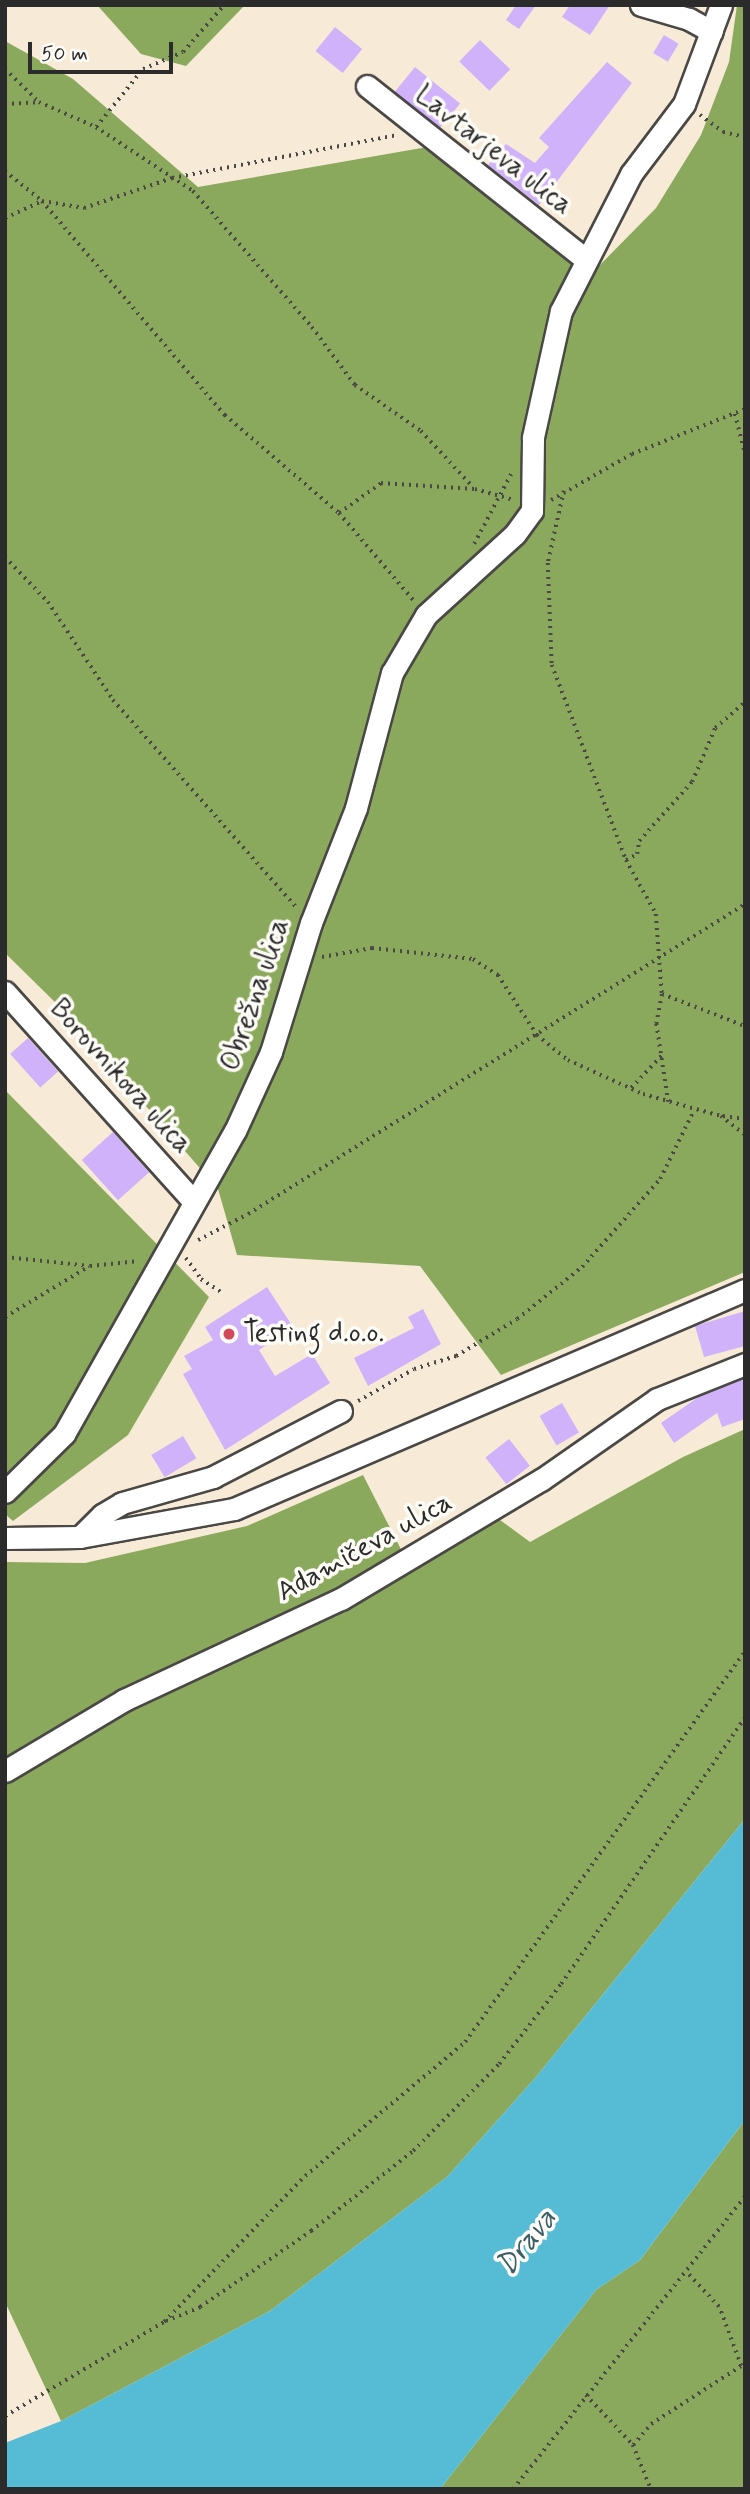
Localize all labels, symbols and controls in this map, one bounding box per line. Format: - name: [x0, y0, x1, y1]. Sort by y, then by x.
- scale bar: [32, 28, 177, 72]
- text: 50 m: [41, 40, 88, 68]
- street label: Lavtarjeva ulica: [406, 78, 580, 224]
- street label: Obrežna ulica: [214, 913, 298, 1077]
- street label: Borovnikova ulica: [41, 992, 199, 1162]
- place label: Testing d.o.o.: [243, 1317, 383, 1351]
- marker: Testing d.o.o.: [221, 1326, 237, 1342]
- street label: Adamičeva ulica: [273, 1487, 457, 1609]
- water label: Drava: [489, 2202, 565, 2284]

